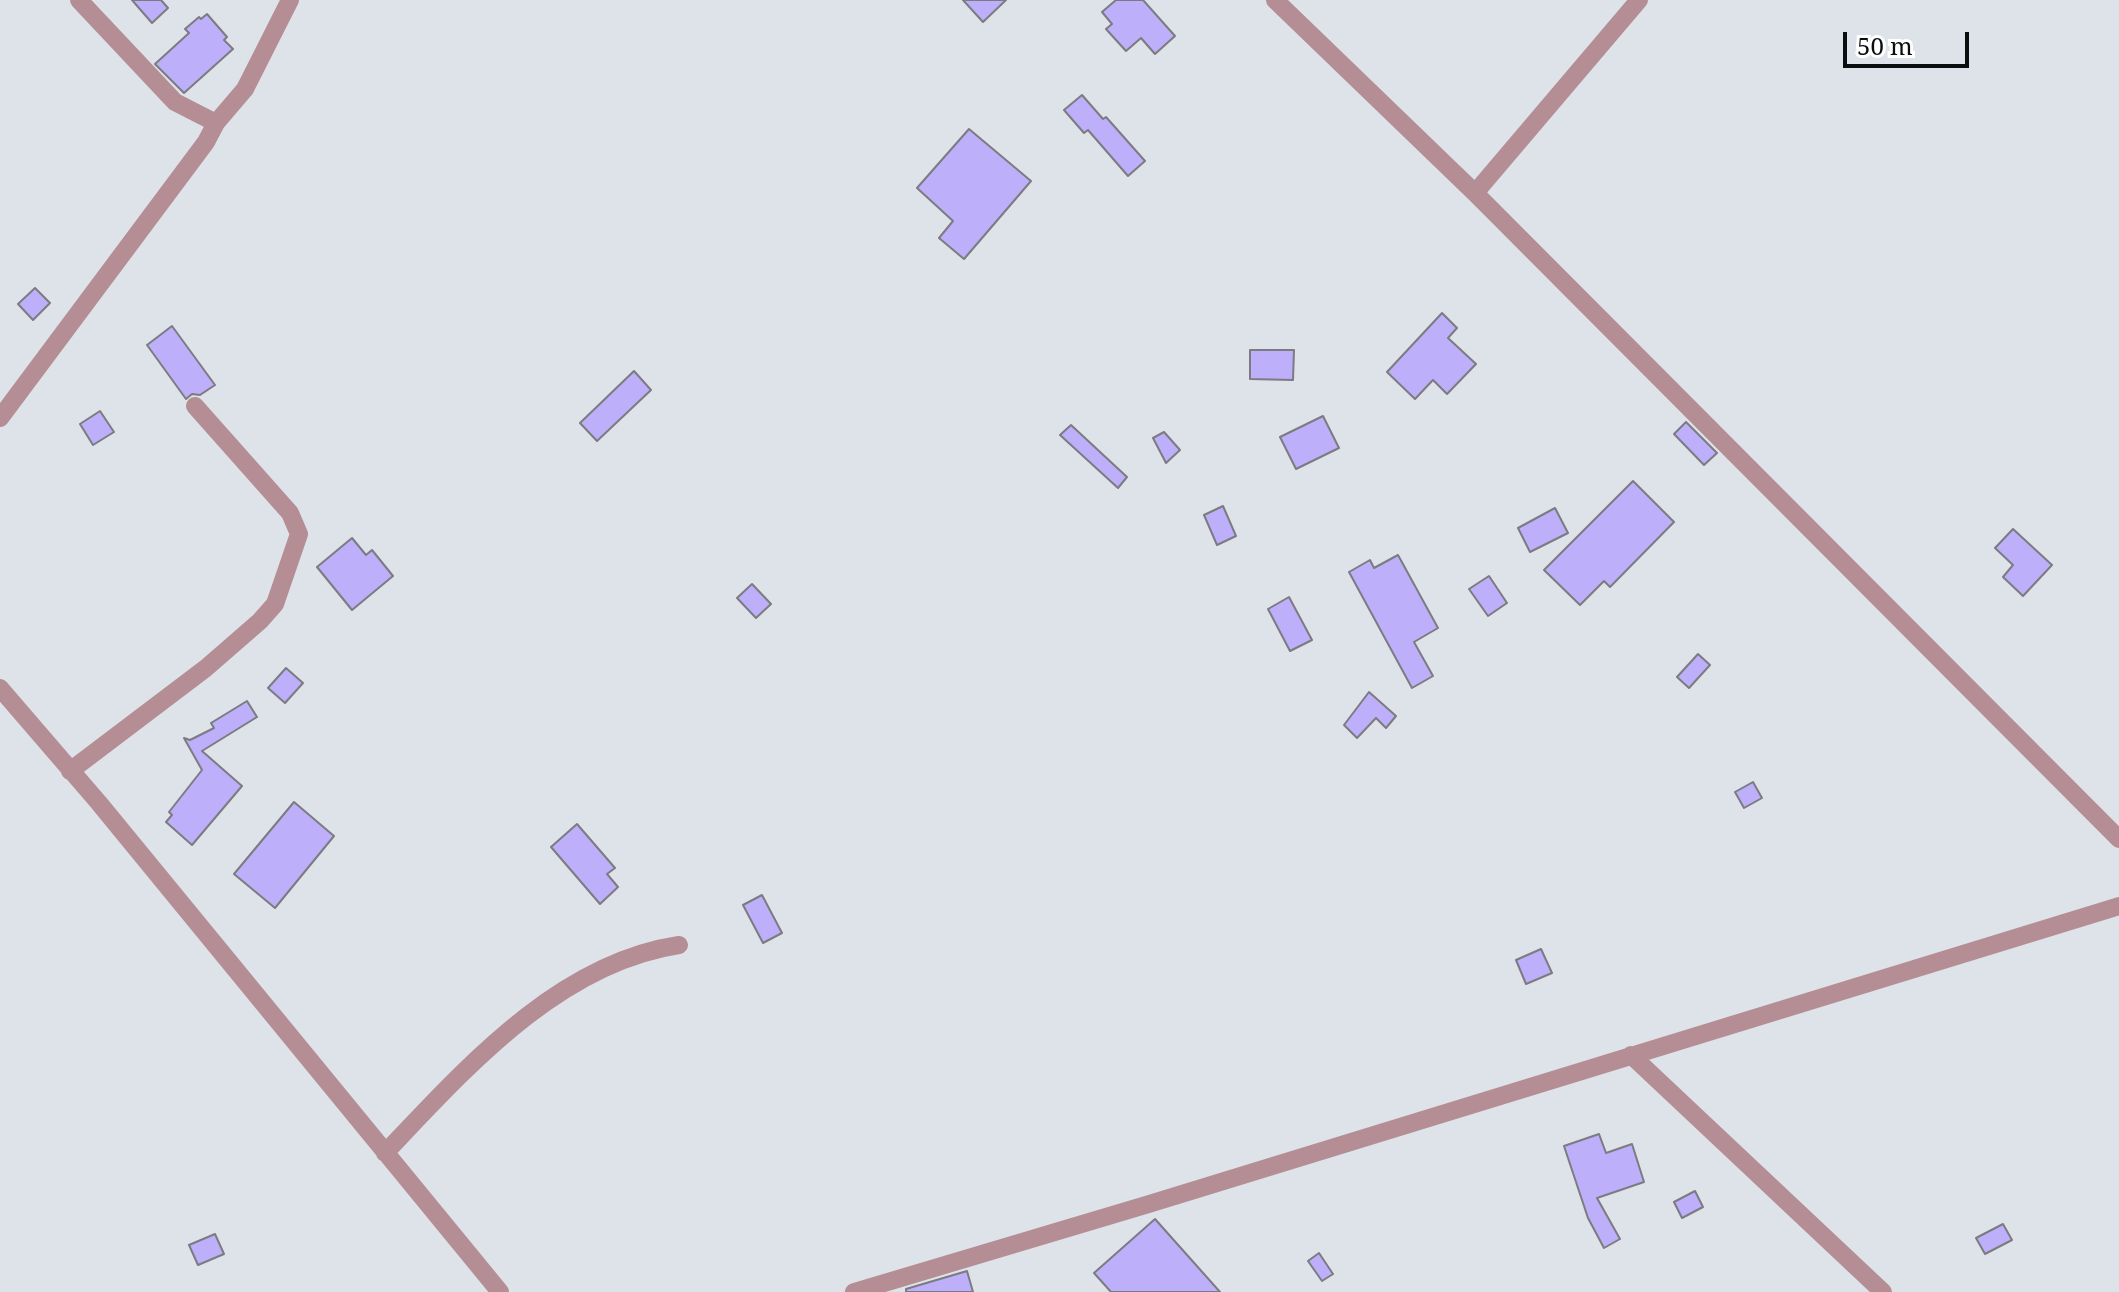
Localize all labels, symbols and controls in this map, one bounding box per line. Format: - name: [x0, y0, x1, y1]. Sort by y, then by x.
- scale bar: [1847, 16, 1973, 66]
- text: 50 m: [1857, 29, 1913, 62]

